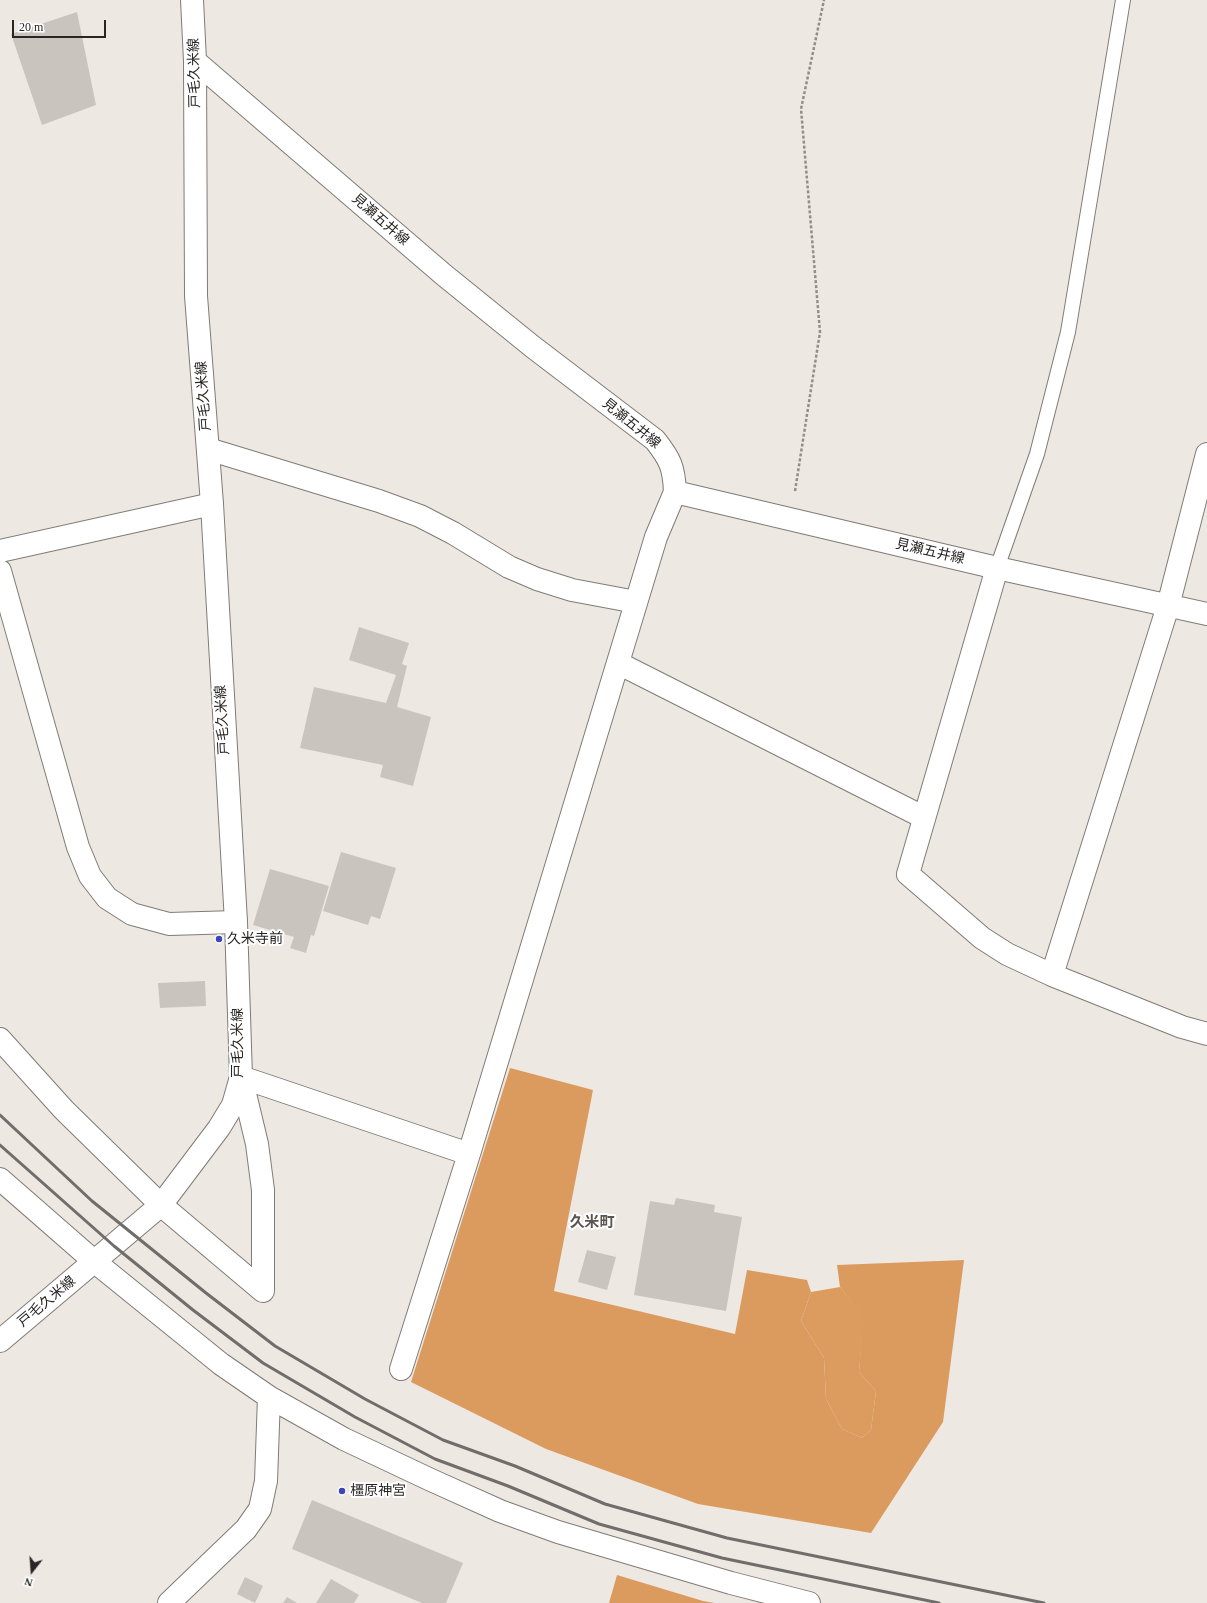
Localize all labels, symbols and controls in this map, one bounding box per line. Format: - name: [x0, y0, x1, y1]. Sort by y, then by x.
- scale bar: [14, 12, 108, 38]
- text: 20 m: [19, 20, 43, 34]
- street label: 戸毛久米線: [186, 38, 204, 108]
- street label: 見瀬五井線: [348, 191, 412, 249]
- street label: 戸毛久米線: [193, 360, 215, 432]
- street label: 見瀬五井線: [599, 395, 663, 453]
- street label: 見瀬五井線: [894, 536, 966, 568]
- street label: 戸毛久米線: [213, 685, 233, 755]
- place label: 久米寺前: [227, 931, 283, 947]
- marker: 久米寺前: [214, 934, 224, 944]
- street label: 戸毛久米線: [230, 1008, 246, 1078]
- district label: 久米町: [570, 1214, 614, 1232]
- street label: 戸毛久米線: [15, 1273, 79, 1331]
- place label: 橿原神宮: [350, 1483, 406, 1499]
- marker: 橿原神宮: [337, 1486, 347, 1496]
- north arrow: [12, 1551, 52, 1591]
- text: N: [23, 1576, 34, 1589]

